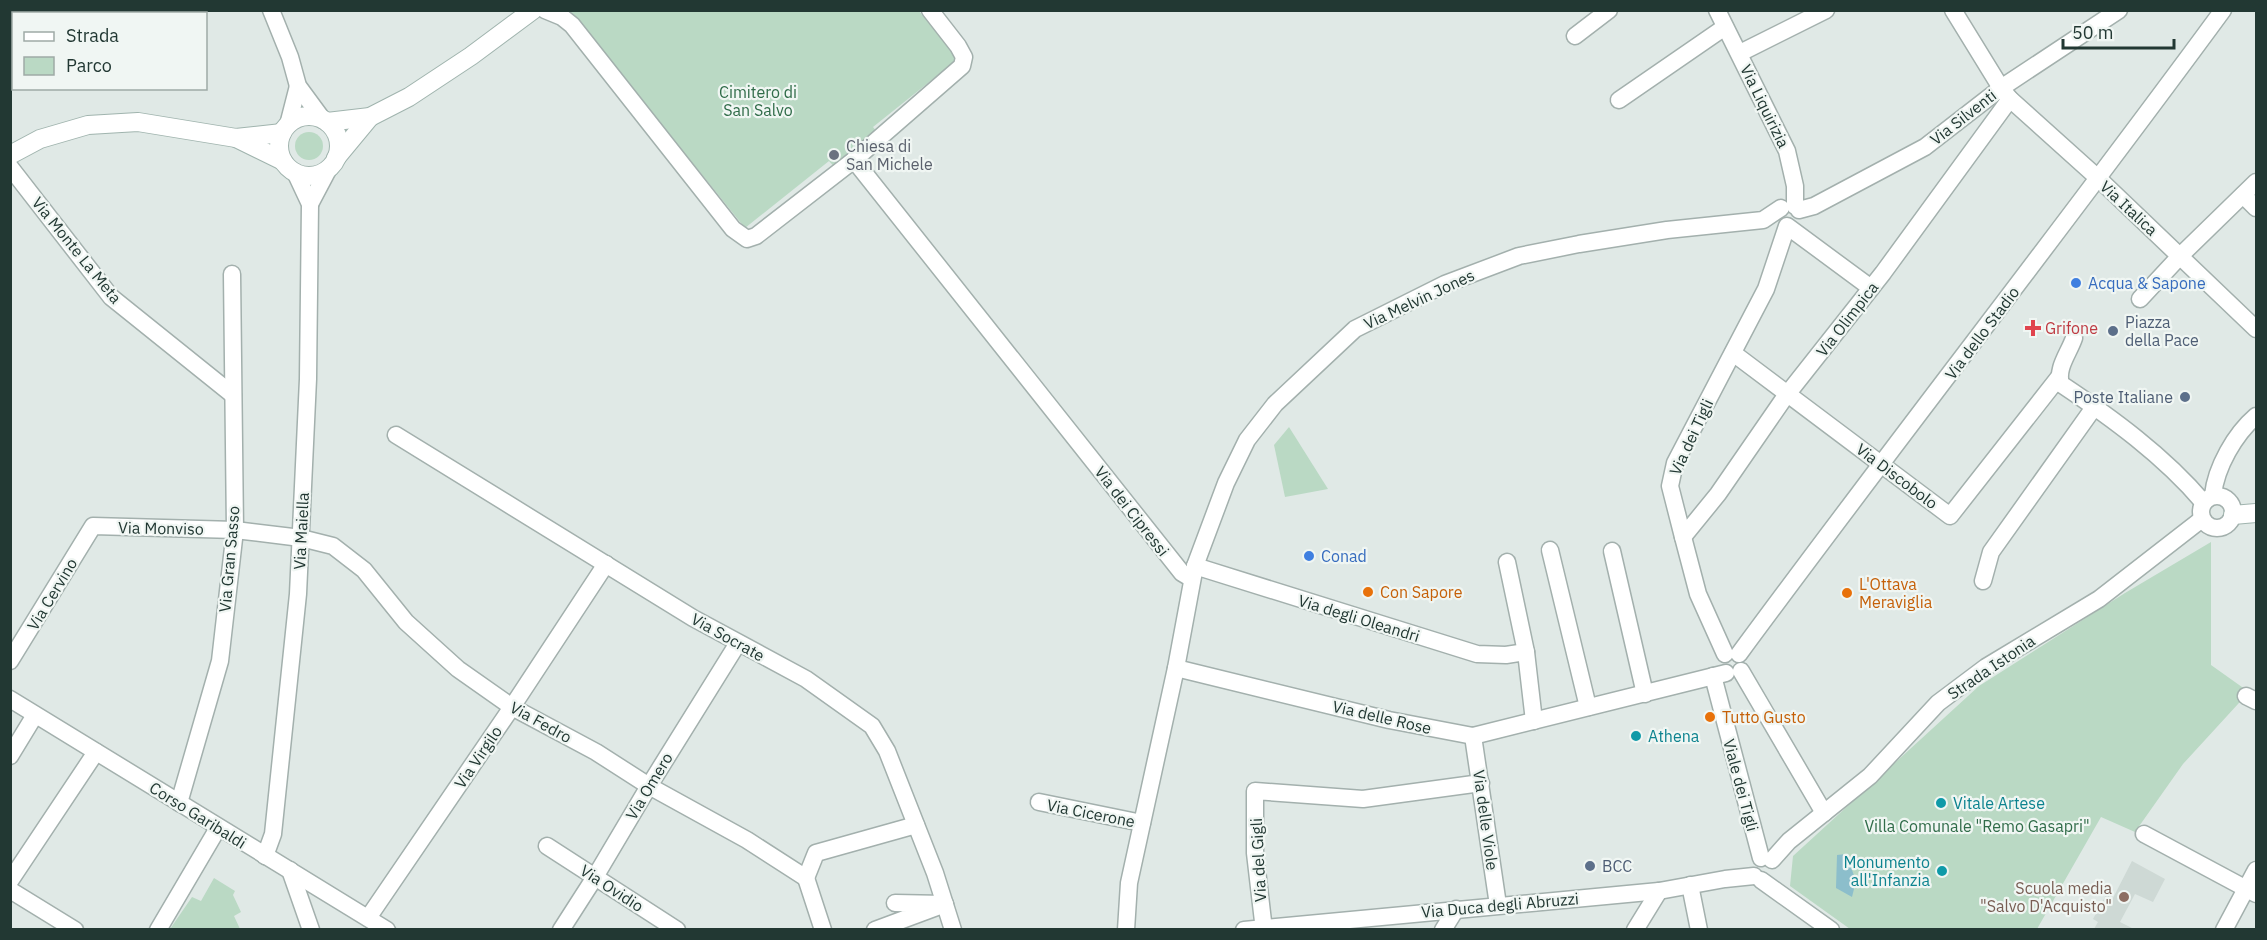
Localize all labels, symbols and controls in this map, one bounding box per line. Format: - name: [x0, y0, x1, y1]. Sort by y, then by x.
- legend: [12, 12, 207, 90]
- scale bar: [2063, 12, 2174, 50]
- text: 50 m: [2072, 21, 2114, 44]
- text: Strada: [66, 24, 119, 47]
- text: Parco: [66, 54, 112, 77]
- street label: Via Liquirizia: [1736, 61, 1794, 151]
- park label: Cimitero di San Salvo: [719, 82, 797, 120]
- street label: Via Silventi: [1926, 85, 2000, 149]
- place label: Chiesa di San Michele: [846, 136, 933, 174]
- marker: Chiesa di San Michele: [827, 148, 841, 162]
- street label: Via Italica: [2096, 176, 2162, 240]
- street label: Via Monte La Meta: [28, 193, 126, 308]
- street label: Via Melvin Jones: [1361, 265, 1477, 333]
- place label: Acqua & Sapone: [2088, 273, 2206, 293]
- marker: Acqua & Sapone: [2069, 276, 2083, 290]
- street label: Via Olimpica: [1812, 277, 1883, 360]
- street label: Via dello Stadio: [1941, 283, 2023, 383]
- place label: Piazza della Pace: [2125, 312, 2199, 350]
- place label: Grifone: [2045, 318, 2098, 338]
- marker: Grifone: [2026, 321, 2040, 335]
- marker: Piazza della Pace: [2106, 324, 2120, 338]
- place label: Poste Italiane: [2074, 387, 2173, 407]
- marker: Poste Italiane: [2178, 390, 2192, 404]
- street label: Via dei Tigli: [1665, 396, 1717, 478]
- street label: Via Discobolo: [1852, 439, 1942, 513]
- street label: Via dei Cipressi: [1091, 462, 1173, 560]
- street label: Via Maiella: [289, 491, 313, 570]
- street label: Via Gran Sasso: [214, 505, 244, 613]
- street label: Via Monviso: [118, 517, 204, 539]
- place label: Conad: [1321, 546, 1367, 566]
- marker: Conad: [1302, 549, 1316, 563]
- street label: Via Cervino: [23, 554, 81, 634]
- place label: L'Ottava Meraviglia: [1859, 574, 1933, 612]
- place label: Con Sapore: [1380, 582, 1463, 602]
- marker: Con Sapore: [1361, 585, 1375, 599]
- marker: L'Ottava Meraviglia: [1840, 586, 1854, 600]
- street label: Via degli Oleandri: [1296, 590, 1422, 646]
- street label: Via Socrate: [688, 609, 768, 665]
- street label: Strada Istonia: [1944, 630, 2039, 704]
- street label: Via delle Rose: [1331, 696, 1434, 738]
- street label: Via Fedro: [507, 697, 575, 747]
- place label: Tutto Gusto: [1722, 707, 1806, 727]
- marker: Tutto Gusto: [1703, 710, 1717, 724]
- street label: Via Virgilo: [450, 722, 506, 792]
- place label: Athena: [1648, 726, 1700, 746]
- marker: Athena: [1629, 729, 1643, 743]
- street label: Viale dei Tigli: [1719, 737, 1763, 833]
- street label: Via Omero: [621, 749, 677, 823]
- street label: Via delle Viole: [1469, 769, 1503, 872]
- street label: Corso Garibaldi: [146, 777, 250, 853]
- place label: Vitale Artese: [1953, 793, 2045, 813]
- street label: Via Cicerone: [1045, 795, 1137, 831]
- marker: Vitale Artese: [1934, 796, 1948, 810]
- park label: Villa Comunale "Remo Gasapri": [1864, 816, 2090, 836]
- street label: Via del Gigli: [1246, 817, 1270, 903]
- place label: Monumento all'Infanzia: [1844, 852, 1930, 890]
- place label: BCC: [1602, 856, 1632, 876]
- marker: BCC: [1583, 859, 1597, 873]
- street label: Via Ovidio: [577, 860, 647, 916]
- marker: Monumento all'Infanzia: [1935, 864, 1949, 878]
- place label: Scuola media "Salvo D'Acquisto": [1980, 878, 2112, 916]
- street label: Via Duca degli Abruzzi: [1420, 888, 1580, 922]
- marker: Scuola media "Salvo D'Acquisto": [2117, 890, 2131, 904]

